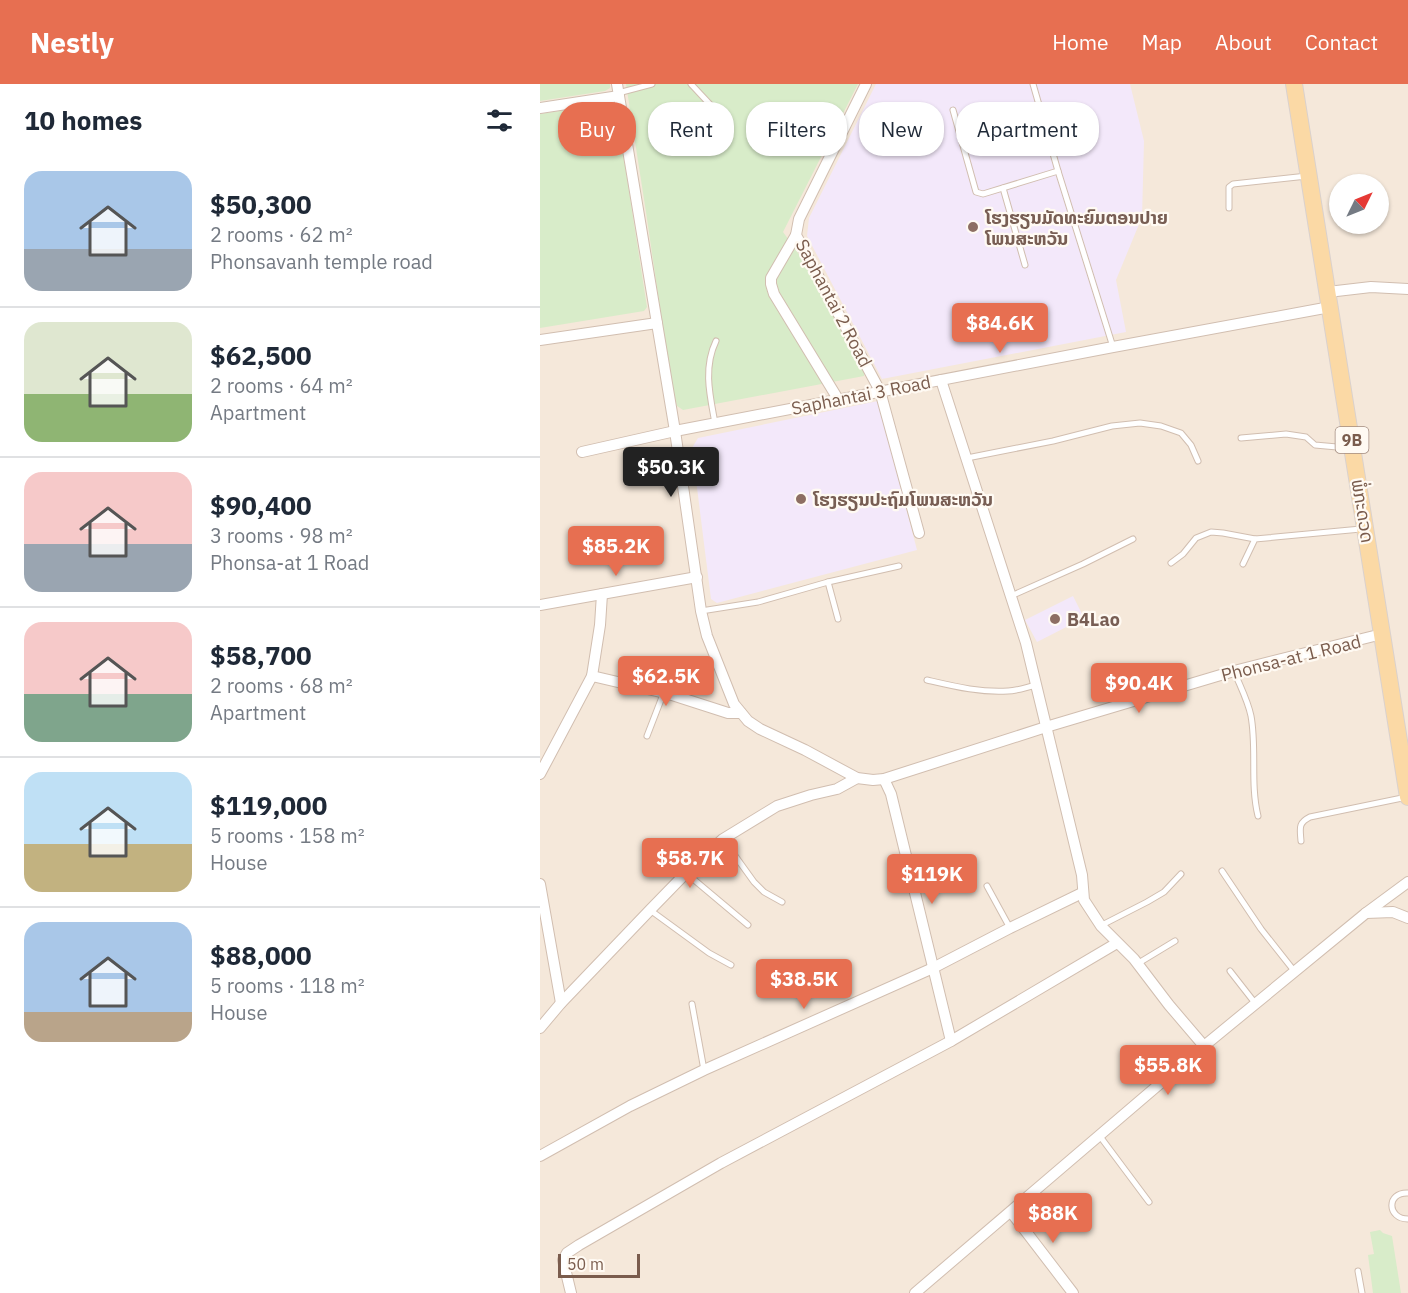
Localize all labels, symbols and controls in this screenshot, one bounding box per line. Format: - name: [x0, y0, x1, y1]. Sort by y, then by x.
- text: Nestly: [30, 24, 114, 61]
- text: Home: [1052, 28, 1109, 56]
- text: Map: [1142, 28, 1182, 56]
- text: About: [1215, 28, 1272, 56]
- text: Contact: [1305, 28, 1378, 56]
- chip: Buy: [558, 102, 636, 156]
- chip: Rent: [648, 102, 734, 156]
- chip: Filters: [746, 102, 847, 156]
- chip: New: [859, 102, 944, 156]
- chip: Apartment: [956, 102, 1099, 156]
- text: 10 homes: [24, 103, 142, 137]
- icon: filters: [483, 104, 516, 137]
- north arrow: [1329, 174, 1389, 234]
- map controls: [1329, 174, 1389, 234]
- text: $50,300: [210, 187, 312, 221]
- icon: home: [72, 195, 144, 267]
- place label: ໂຮງຮຽນມັດທະຍົມຕອນປາຍ ໂພນສະຫວັນ: [984, 206, 1168, 250]
- marker: ໂຮງຮຽນມັດທະຍົມຕອນປາຍ ໂພນສະຫວັນ: [966, 220, 980, 234]
- text: 2 rooms · 62 m²: [210, 221, 353, 248]
- street label: Saphantai 2 Road: [791, 235, 877, 371]
- text: Phonsavanh temple road: [210, 248, 433, 275]
- pin: $84.6K: [951, 303, 1049, 354]
- text: $84.6K: [966, 309, 1034, 336]
- text: $62,500: [210, 338, 312, 372]
- icon: home: [72, 346, 144, 418]
- street label: Saphantai 3 Road: [789, 370, 933, 420]
- text: 2 rooms · 64 m²: [210, 372, 353, 399]
- text: Apartment: [210, 399, 306, 426]
- road number: 9B: [1336, 427, 1368, 453]
- pin: $50.3K: [622, 447, 720, 498]
- text: $50.3K: [637, 453, 705, 480]
- street label: ພໍ່ກະດວດ: [1347, 477, 1380, 545]
- text: $90,400: [210, 488, 312, 522]
- place label: ໂຮງຮຽນປະຖົມໂພນສະຫວັນ: [812, 488, 993, 511]
- marker: ໂຮງຮຽນປະຖົມໂພນສະຫວັນ: [794, 492, 808, 506]
- icon: home: [72, 496, 144, 568]
- text: 3 rooms · 98 m²: [210, 522, 353, 549]
- pin: $85.2K: [567, 526, 665, 577]
- text: $85.2K: [582, 532, 650, 559]
- text: Phonsa-at 1 Road: [210, 549, 369, 576]
- place label: B4Lao: [1067, 608, 1120, 631]
- marker: B4Lao: [1048, 612, 1062, 626]
- street label: Phonsa-at 1 Road: [1219, 629, 1363, 687]
- text: $58,700: [210, 638, 312, 672]
- icon: home: [72, 646, 144, 718]
- pin: $62.5K: [617, 656, 715, 707]
- text: $62.5K: [632, 662, 700, 689]
- pin: $90.4K: [1090, 663, 1188, 714]
- text: $90.4K: [1105, 669, 1173, 696]
- text: 2 rooms · 68 m²: [210, 672, 353, 699]
- text: Apartment: [210, 699, 306, 726]
- text: $119,000: [210, 788, 327, 822]
- icon: home: [72, 796, 144, 868]
- text: 5 rooms · 158 m²: [210, 822, 365, 849]
- pin: $58.7K: [641, 838, 739, 889]
- text: $58.7K: [656, 844, 724, 871]
- text: House: [210, 849, 267, 876]
- pin: $119K: [890, 854, 974, 905]
- text: $119K: [901, 860, 963, 887]
- text: $88,000: [210, 938, 312, 972]
- icon: home: [72, 946, 144, 1018]
- pin: $38.5K: [755, 959, 853, 1010]
- text: $38.5K: [770, 965, 838, 992]
- text: 5 rooms · 118 m²: [210, 972, 365, 999]
- text: House: [210, 999, 267, 1026]
- pin: $55.8K: [1119, 1045, 1217, 1096]
- text: $55.8K: [1134, 1051, 1202, 1078]
- pin: $88K: [1017, 1193, 1089, 1244]
- text: $88K: [1028, 1199, 1078, 1226]
- scale bar: [558, 1251, 640, 1278]
- text: 50 m: [567, 1254, 604, 1274]

